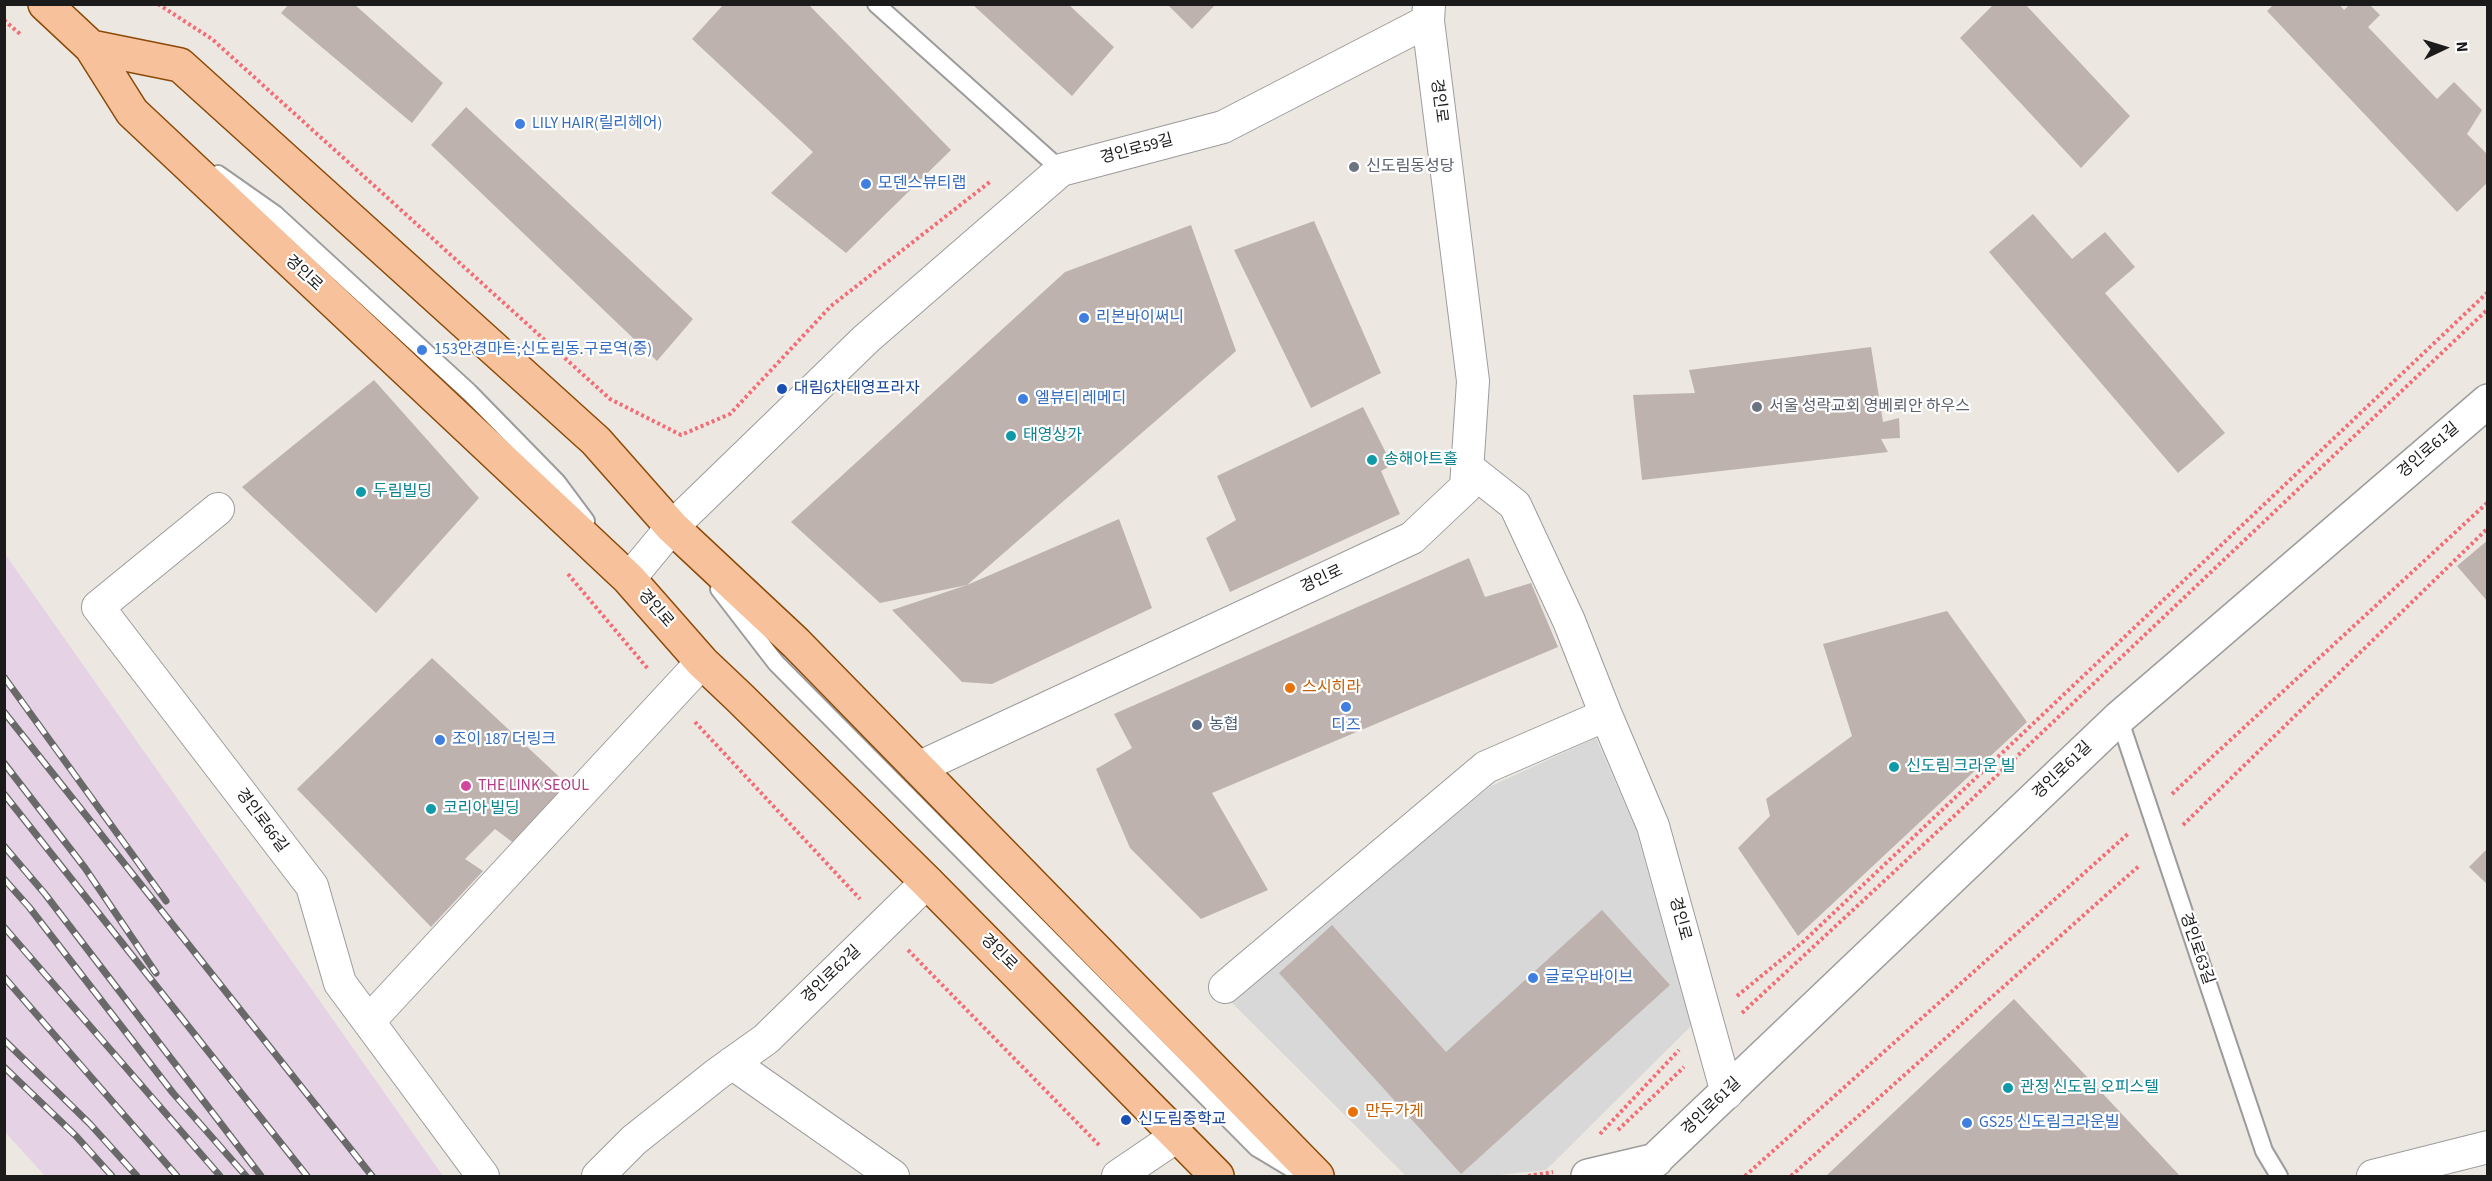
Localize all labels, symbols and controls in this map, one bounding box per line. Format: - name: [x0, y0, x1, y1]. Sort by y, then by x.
- north arrow: [2414, 18, 2474, 78]
- text: N: [2451, 41, 2473, 53]
- street label: 경인로: [1426, 78, 1450, 124]
- place label: LILY HAIR(릴리헤어): [532, 114, 662, 134]
- marker: LILY HAIR(릴리헤어): [513, 117, 527, 131]
- street label: 경인로59길: [1098, 131, 1176, 169]
- place label: 신도림동성당: [1366, 157, 1454, 177]
- marker: 신도림동성당: [1347, 160, 1361, 174]
- place label: 모덴스뷰티랩: [878, 174, 966, 194]
- marker: 모덴스뷰티랩: [859, 177, 873, 191]
- street label: 경인로: [280, 252, 326, 296]
- place label: 리본바이써니: [1096, 308, 1184, 328]
- marker: 리본바이써니: [1077, 311, 1091, 325]
- place label: 153안경마트;신도림동.구로역(중): [434, 340, 652, 360]
- marker: 153안경마트;신도림동.구로역(중): [415, 343, 429, 357]
- place label: 대림6차태영프라자: [794, 379, 920, 399]
- marker: 대림6차태영프라자: [775, 382, 789, 396]
- place label: 엘뷰티 레메디: [1035, 389, 1127, 409]
- marker: 엘뷰티 레메디: [1016, 392, 1030, 406]
- place label: 서울 성락교회 영베뢰안 하우스: [1769, 397, 1970, 417]
- marker: 서울 성락교회 영베뢰안 하우스: [1750, 400, 1764, 414]
- street label: 경인로61길: [2394, 419, 2464, 483]
- place label: 태영상가: [1023, 426, 1082, 446]
- marker: 태영상가: [1004, 429, 1018, 443]
- place label: 송해아트홀: [1384, 450, 1458, 470]
- marker: 송해아트홀: [1365, 453, 1379, 467]
- place label: 두림빌딩: [373, 482, 432, 502]
- marker: 두림빌딩: [354, 485, 368, 499]
- street label: 경인로: [1298, 562, 1346, 598]
- street label: 경인로: [633, 586, 677, 632]
- place label: 스시히라: [1302, 678, 1361, 698]
- marker: 스시히라: [1283, 681, 1297, 695]
- marker: 디즈: [1339, 700, 1353, 714]
- place label: 농협: [1209, 715, 1238, 735]
- place label: 디즈: [1331, 716, 1361, 736]
- marker: 농협: [1190, 718, 1204, 732]
- place label: 조이 187 더링크: [452, 730, 556, 750]
- marker: 조이 187 더링크: [433, 733, 447, 747]
- street label: 경인로61길: [2029, 738, 2097, 804]
- place label: 신도림 크라운 빌: [1906, 757, 2015, 777]
- marker: 신도림 크라운 빌: [1887, 760, 1901, 774]
- place label: THE LINK SEOUL: [478, 776, 589, 796]
- marker: THE LINK SEOUL: [459, 779, 473, 793]
- street label: 경인로66길: [231, 785, 291, 857]
- place label: 코리아 빌딩: [443, 799, 520, 819]
- marker: 코리아 빌딩: [424, 802, 438, 816]
- street label: 경인로: [1664, 895, 1694, 943]
- street label: 경인로63길: [2175, 911, 2217, 987]
- street label: 경인로: [976, 931, 1020, 975]
- street label: 경인로62길: [798, 942, 866, 1008]
- place label: 글로우바이브: [1545, 968, 1633, 988]
- marker: 글로우바이브: [1526, 971, 1540, 985]
- street label: 경인로61길: [1678, 1074, 1746, 1140]
- place label: 관정 신도림 오피스텔: [2020, 1078, 2159, 1098]
- marker: 관정 신도림 오피스텔: [2001, 1081, 2015, 1095]
- place label: 만두가게: [1365, 1102, 1424, 1122]
- marker: 만두가게: [1346, 1105, 1360, 1119]
- place label: 신도림중학교: [1138, 1110, 1226, 1130]
- marker: 신도림중학교: [1119, 1113, 1133, 1127]
- place label: GS25 신도림크라운빌: [1979, 1113, 2120, 1133]
- marker: GS25 신도림크라운빌: [1960, 1116, 1974, 1130]

